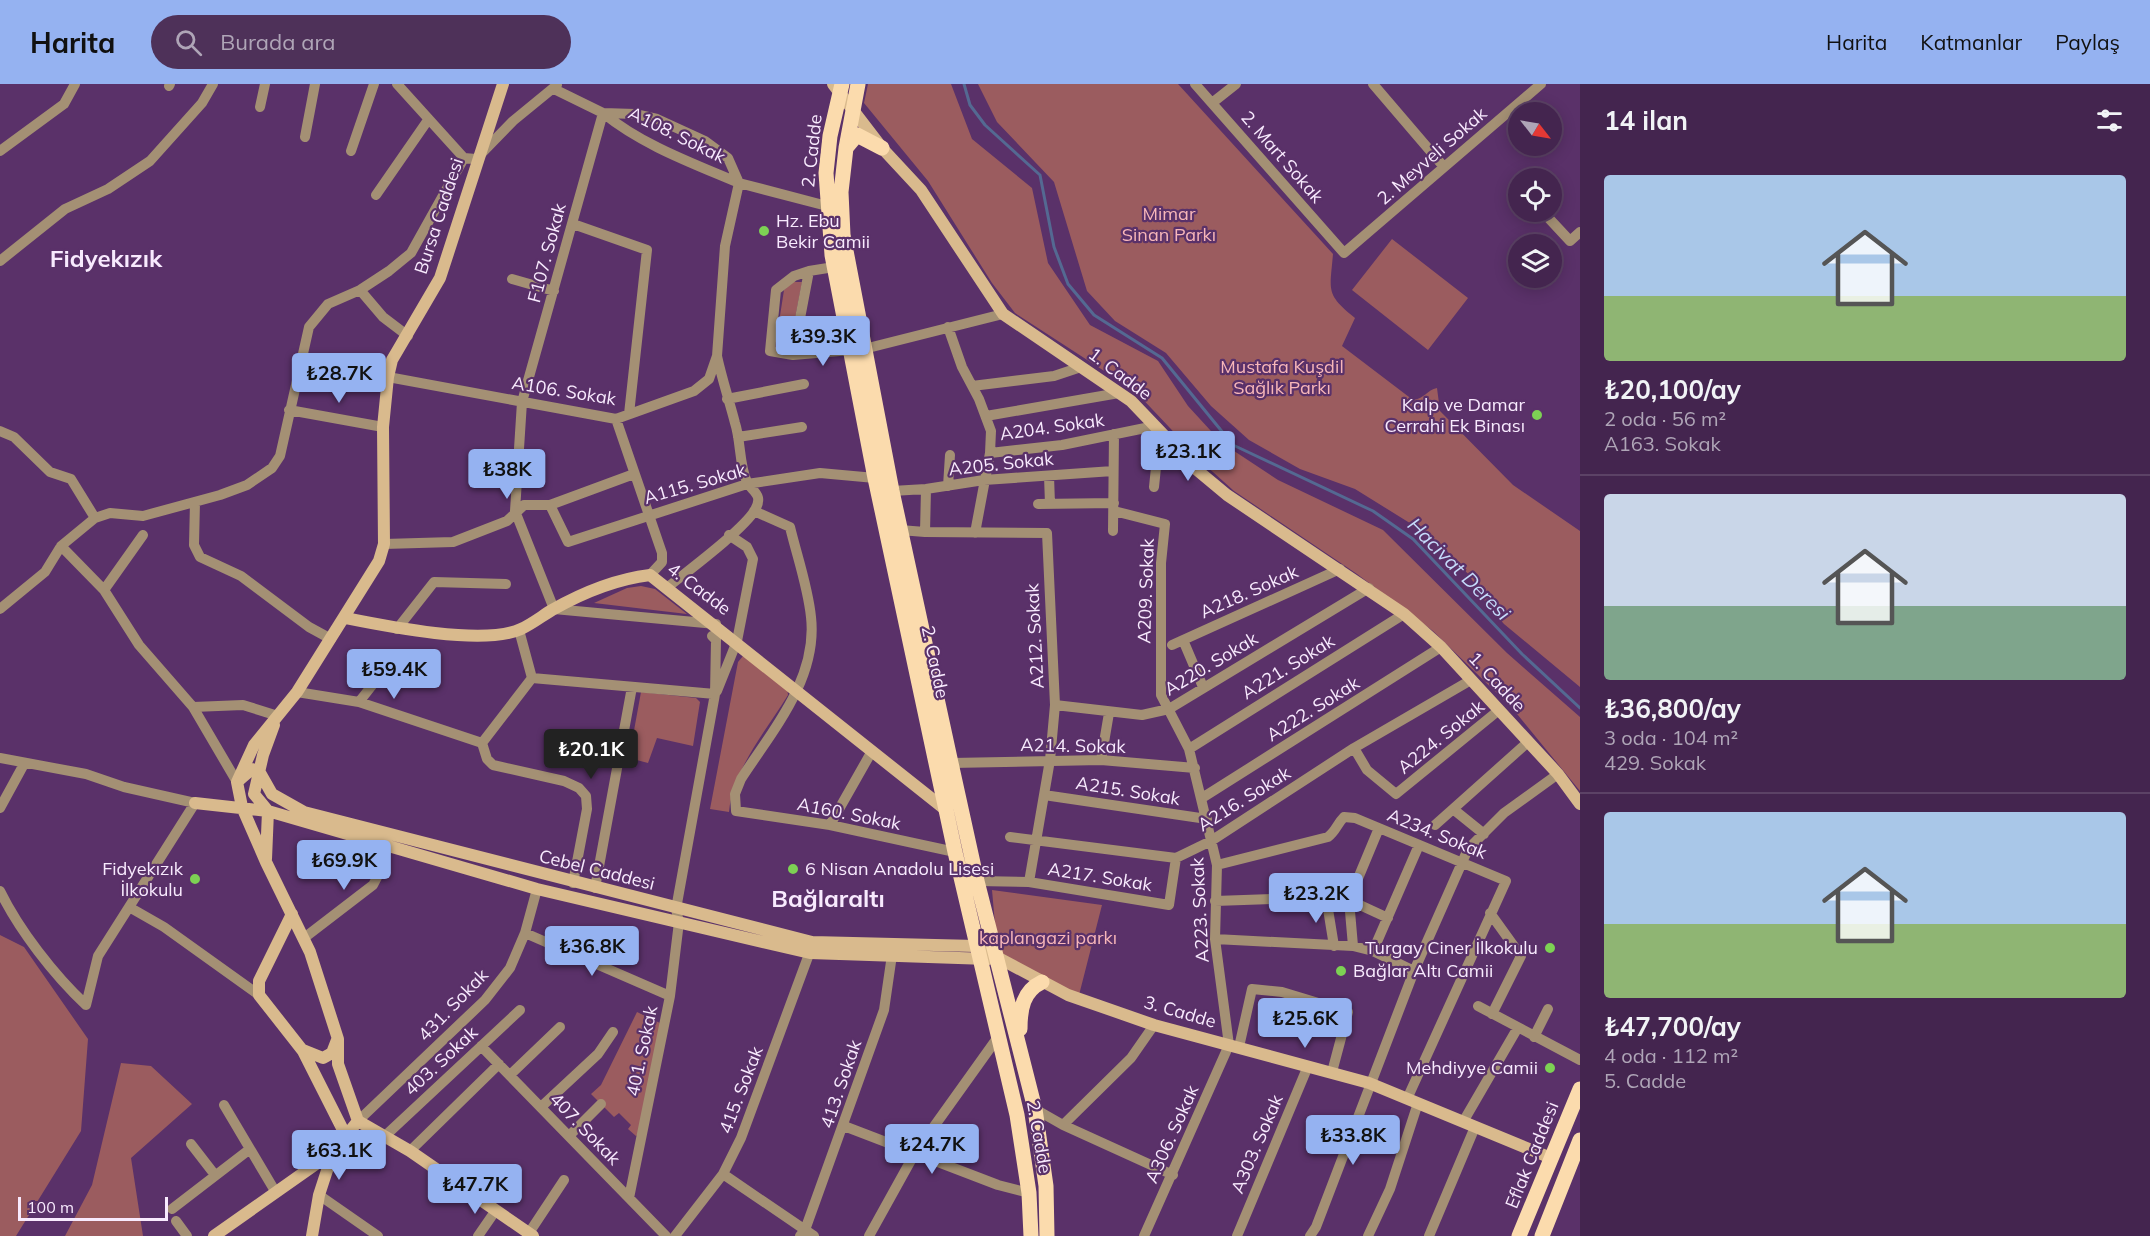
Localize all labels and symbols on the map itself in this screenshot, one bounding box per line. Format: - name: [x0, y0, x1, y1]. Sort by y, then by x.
- street label: A108. Sokak: [625, 101, 730, 168]
- street label: 2. Meyveli Sokak: [1372, 101, 1492, 210]
- north arrow: [1508, 102, 1562, 156]
- street label: 2. Mart Sokak: [1236, 106, 1329, 208]
- street label: 2. Cadde: [796, 113, 827, 189]
- street label: Bursa Caddesi: [409, 155, 468, 277]
- street label: F107. Sokak: [522, 200, 571, 305]
- park label: Mimar Sinan Parkı: [1122, 202, 1216, 246]
- place label: Hz. Ebu Bekir Camii: [776, 209, 870, 253]
- marker: Hz. Ebu Bekir Camii: [757, 224, 771, 238]
- district label: Fidyekızık: [50, 243, 163, 273]
- pin: ₺39.3K: [774, 316, 872, 367]
- street label: 1. Cadde: [1084, 342, 1157, 405]
- pin: ₺28.7K: [290, 353, 388, 404]
- park label: Mustafa Kuşdil Sağlık Parkı: [1220, 355, 1344, 399]
- street label: A106. Sokak: [510, 371, 619, 410]
- place label: Kalp ve Damar Cerrahi Ek Binası: [1385, 393, 1525, 437]
- street label: A204. Sokak: [998, 408, 1106, 445]
- marker: Kalp ve Damar Cerrahi Ek Binası: [1530, 408, 1544, 422]
- pin: ₺23.1K: [1139, 431, 1237, 482]
- street label: A205. Sokak: [947, 446, 1055, 480]
- pin: ₺38K: [471, 449, 543, 500]
- street label: A115. Sokak: [641, 458, 749, 509]
- water label: Hacivat Deresi: [1403, 512, 1516, 625]
- street label: A209. Sokak: [1132, 537, 1159, 644]
- street label: 4. Cadde: [663, 557, 736, 620]
- street label: A218. Sokak: [1196, 559, 1302, 623]
- street label: A212. Sokak: [1020, 582, 1049, 689]
- street label: 2. Cadde: [917, 623, 954, 700]
- street label: A220. Sokak: [1160, 626, 1262, 701]
- street label: A221. Sokak: [1237, 629, 1339, 704]
- street label: 1. Cadde: [1464, 647, 1531, 716]
- pin: ₺59.4K: [345, 649, 443, 700]
- street label: A222. Sokak: [1262, 671, 1364, 746]
- street label: A224. Sokak: [1393, 694, 1489, 779]
- pin: ₺20.1K: [542, 729, 640, 780]
- street label: A214. Sokak: [1020, 733, 1127, 758]
- street label: A216. Sokak: [1193, 761, 1295, 836]
- street label: A215. Sokak: [1074, 771, 1183, 810]
- street label: A160. Sokak: [795, 792, 904, 835]
- street label: A234. Sokak: [1384, 803, 1491, 864]
- pin: ₺69.9K: [295, 840, 393, 891]
- street label: Cebel Caddesi: [537, 844, 657, 895]
- street label: A223. Sokak: [1185, 856, 1214, 963]
- place label: Fidyekızık İlkokulu: [102, 857, 184, 901]
- place label: 6 Nisan Anadolu Lisesi: [805, 857, 994, 880]
- street label: A217. Sokak: [1046, 857, 1155, 896]
- marker: 6 Nisan Anadolu Lisesi: [786, 862, 800, 876]
- marker: Fidyekızık İlkokulu: [188, 872, 202, 886]
- pin: ₺23.2K: [1267, 873, 1365, 924]
- district label: Bağlaraltı: [771, 883, 885, 913]
- pin: ₺36.8K: [543, 926, 641, 977]
- park label: kaplangazi parkı: [979, 926, 1117, 949]
- place label: Turgay Ciner İlkokulu: [1365, 936, 1538, 959]
- marker: Turgay Ciner İlkokulu: [1543, 941, 1557, 955]
- place label: Bağlar Altı Camii: [1353, 959, 1493, 982]
- street label: 431. Sokak: [412, 963, 493, 1046]
- marker: Bağlar Altı Camii: [1334, 964, 1348, 978]
- street label: 3. Cadde: [1141, 990, 1219, 1033]
- pin: ₺25.6K: [1256, 998, 1354, 1049]
- street label: 401. Sokak: [621, 1003, 662, 1098]
- street label: 403. Sokak: [399, 1020, 483, 1100]
- street label: 413. Sokak: [815, 1036, 867, 1131]
- street label: 415. Sokak: [713, 1042, 768, 1137]
- place label: Mehdiyye Camii: [1406, 1056, 1538, 1079]
- marker: Mehdiyye Camii: [1543, 1061, 1557, 1075]
- street label: A306. Sokak: [1140, 1080, 1204, 1187]
- street label: 407. Sokak: [545, 1088, 626, 1170]
- street label: A303. Sokak: [1225, 1090, 1288, 1197]
- street label: Eflak Caddesi: [1500, 1098, 1563, 1212]
- street label: 2. Cadde: [1022, 1099, 1057, 1175]
- pin: ₺33.8K: [1304, 1115, 1402, 1166]
- pin: ₺24.7K: [883, 1124, 981, 1175]
- pin: ₺63.1K: [290, 1130, 388, 1181]
- pin: ₺47.7K: [426, 1164, 524, 1215]
- scale bar: [18, 1194, 168, 1222]

